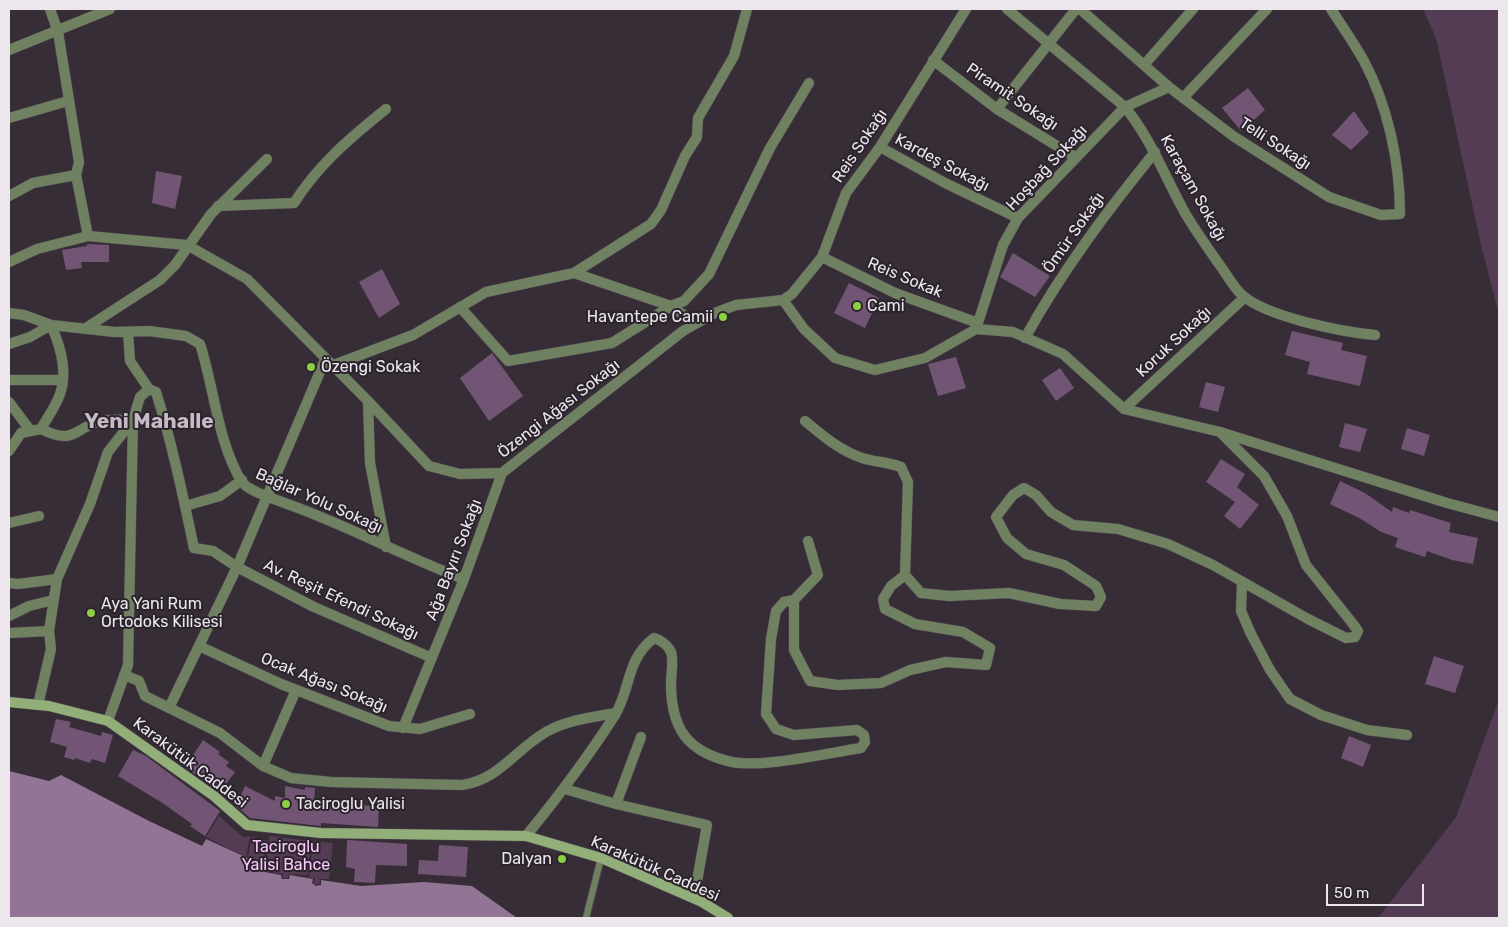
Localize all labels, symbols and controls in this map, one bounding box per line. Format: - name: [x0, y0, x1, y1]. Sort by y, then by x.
- street label: Piramit Sokağı: [962, 59, 1062, 135]
- street label: Reis Sokağı: [828, 105, 892, 187]
- street label: Telli Sokağı: [1235, 114, 1315, 174]
- street label: Hoşbağ Sokağı: [1002, 121, 1092, 215]
- street label: Kardeş Sokağı: [891, 130, 993, 196]
- street label: Karaçam Sokağı: [1156, 132, 1230, 244]
- street label: Ömür Sokağı: [1039, 189, 1109, 277]
- street label: Reis Sokak: [865, 254, 945, 302]
- place label: Cami: [867, 296, 905, 316]
- marker: Cami: [851, 300, 863, 312]
- street label: Koruk Sokağı: [1132, 302, 1216, 382]
- place label: Havantepe Camii: [587, 307, 713, 327]
- marker: Havantepe Camii: [717, 311, 729, 323]
- street label: Özengi Ağası Sokağı: [494, 355, 624, 463]
- place label: Özengi Sokak: [321, 357, 420, 377]
- marker: Özengi Sokak: [305, 361, 317, 373]
- district label: Yeni Mahalle: [84, 409, 214, 435]
- street label: Bağlar Yolu Sokağı: [253, 464, 385, 538]
- street label: Ağa Bayırı Sokağı: [422, 497, 486, 623]
- street label: Av. Reşit Efendi Sokağı: [260, 556, 422, 644]
- place label: Aya Yani Rum Ortodoks Kilisesi: [101, 594, 223, 632]
- marker: Aya Yani Rum Ortodoks Kilisesi: [85, 607, 97, 619]
- street label: Ocak Ağası Sokağı: [258, 649, 390, 717]
- street label: Karakütük Caddesi: [129, 714, 251, 812]
- place label: Taciroglu Yalisi: [296, 794, 405, 814]
- marker: Taciroglu Yalisi: [280, 798, 292, 810]
- street label: Karakütük Caddesi: [588, 832, 722, 906]
- park label: Taciroglu Yalisi Bahce: [242, 837, 330, 875]
- place label: Dalyan: [501, 849, 552, 869]
- marker: Dalyan: [556, 853, 568, 865]
- scale bar: [1328, 874, 1426, 906]
- text: 50 m: [1334, 884, 1369, 902]

